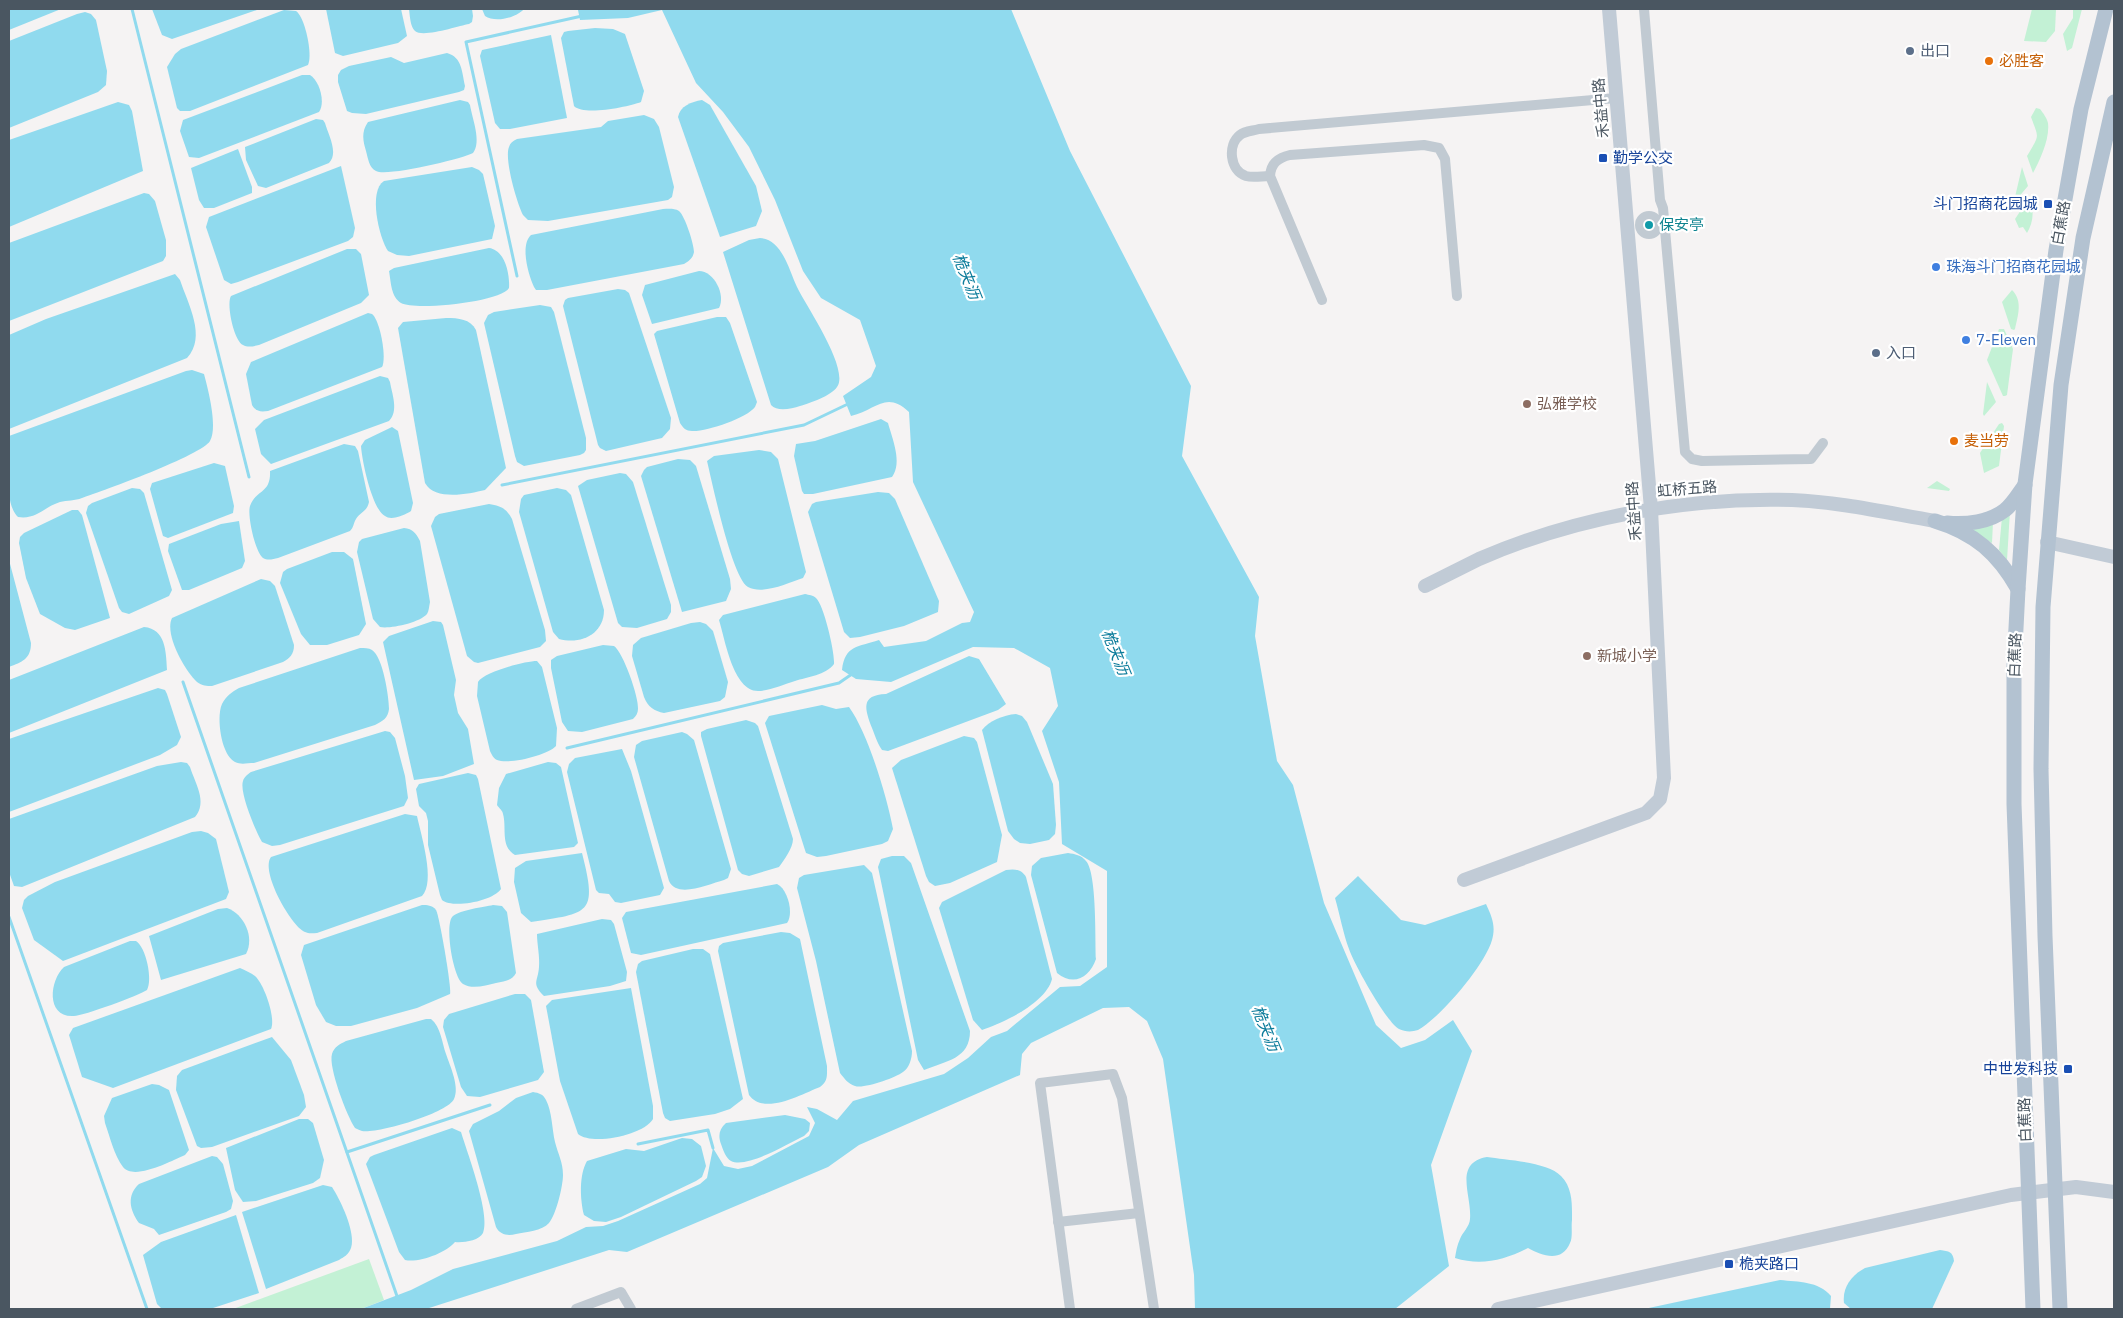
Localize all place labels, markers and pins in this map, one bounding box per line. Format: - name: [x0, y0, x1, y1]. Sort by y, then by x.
- place label: 出口: [1920, 41, 1950, 60]
- marker: 出口: [1904, 45, 1916, 57]
- place label: 必胜客: [1999, 51, 2044, 70]
- marker: 必胜客: [1983, 55, 1995, 67]
- place label: 勤学公交: [1613, 148, 1673, 167]
- marker: 勤学公交: [1597, 152, 1609, 164]
- place label: 斗门招商花园城: [1933, 194, 2038, 213]
- marker: 斗门招商花园城: [2042, 198, 2054, 210]
- place label: 保安亭: [1659, 215, 1704, 234]
- marker: 保安亭: [1643, 219, 1655, 231]
- place label: 珠海斗门招商花园城: [1946, 257, 2081, 276]
- marker: 珠海斗门招商花园城: [1930, 261, 1942, 273]
- place label: 7-Eleven: [1976, 330, 2036, 349]
- marker: 7-Eleven: [1960, 334, 1972, 346]
- place label: 入口: [1886, 343, 1916, 362]
- marker: 入口: [1870, 347, 1882, 359]
- place label: 弘雅学校: [1537, 394, 1597, 413]
- marker: 弘雅学校: [1521, 398, 1533, 410]
- place label: 麦当劳: [1964, 431, 2009, 450]
- marker: 麦当劳: [1948, 435, 1960, 447]
- place label: 新城小学: [1597, 646, 1657, 665]
- marker: 新城小学: [1581, 650, 1593, 662]
- place label: 中世发科技: [1983, 1059, 2058, 1078]
- marker: 中世发科技: [2062, 1063, 2074, 1075]
- place label: 桅夹路口: [1739, 1254, 1799, 1273]
- marker: 桅夹路口: [1723, 1258, 1735, 1270]

